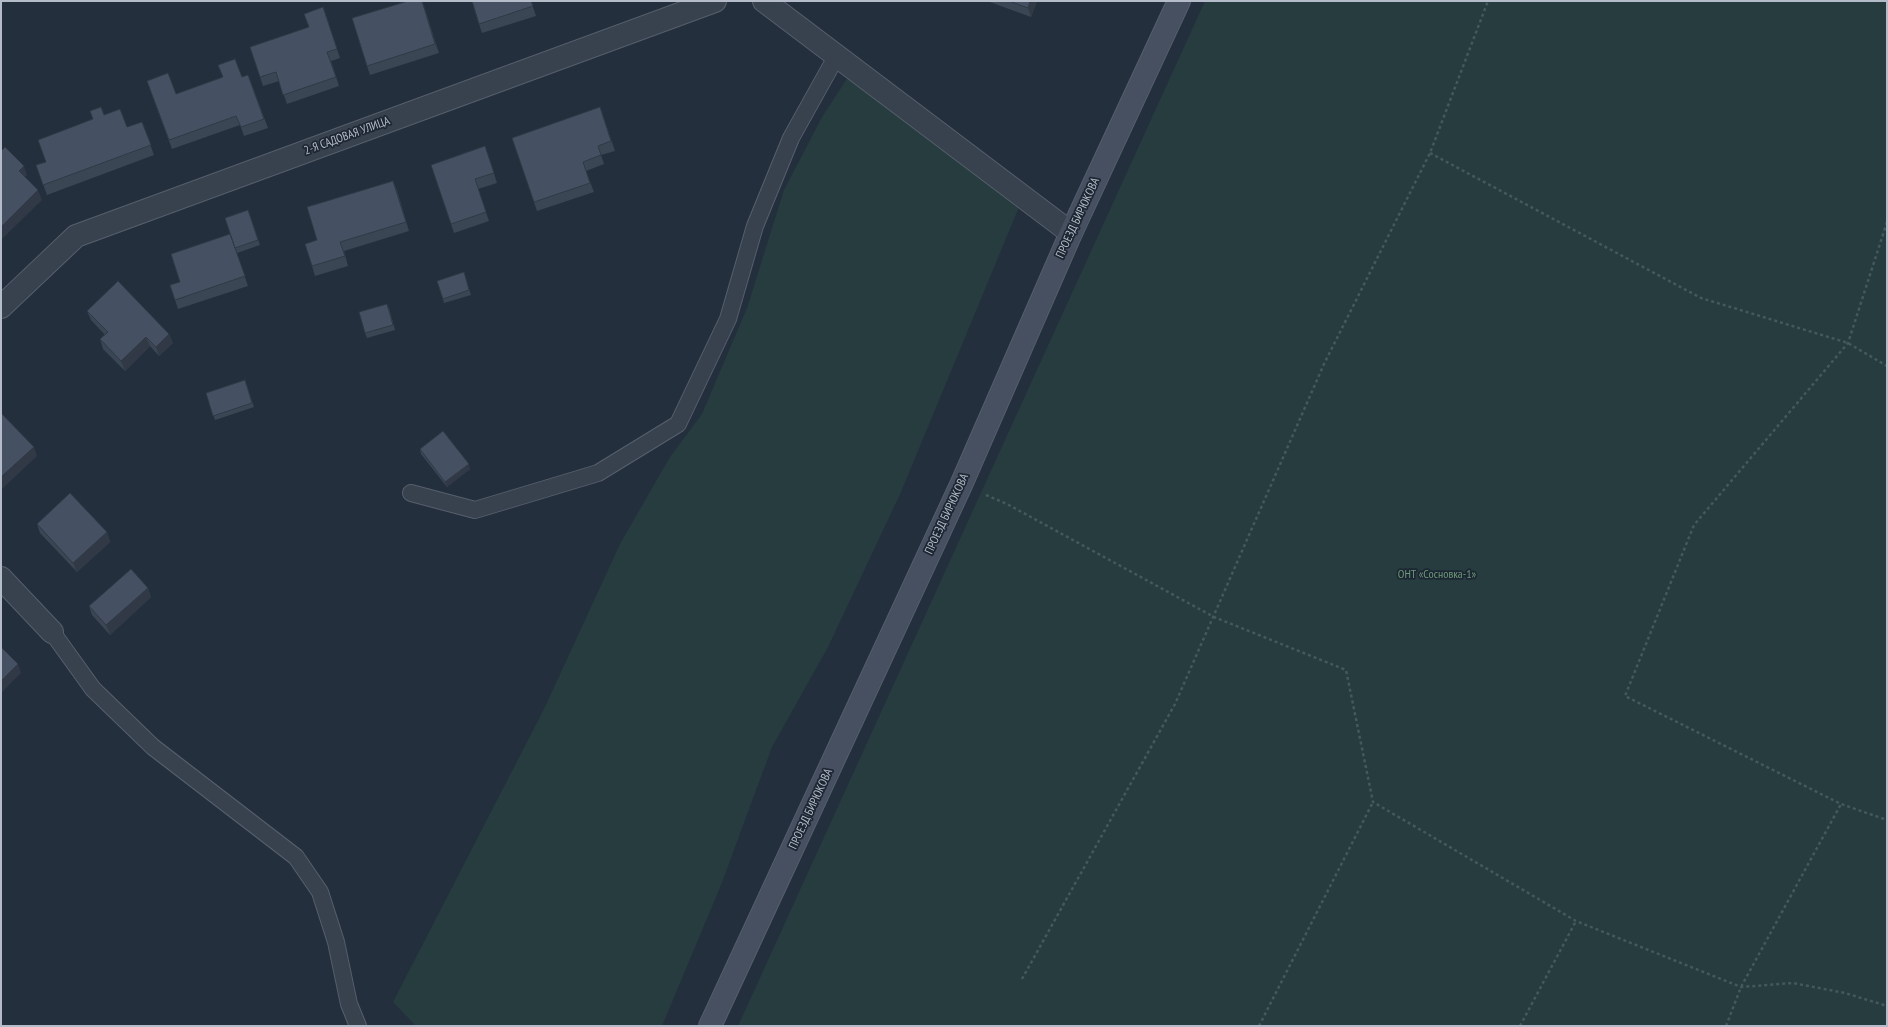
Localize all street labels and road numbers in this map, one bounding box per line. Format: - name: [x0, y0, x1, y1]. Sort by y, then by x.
- street label: 2-Я САДОВАЯ УЛИЦА: [302, 114, 392, 158]
- street label: ПРОЕЗД БИРЮКОВА: [1053, 175, 1103, 261]
- street label: ПРОЕЗД БИРЮКОВА: [922, 471, 972, 557]
- street label: ПРОЕЗД БИРЮКОВА: [786, 766, 836, 852]

